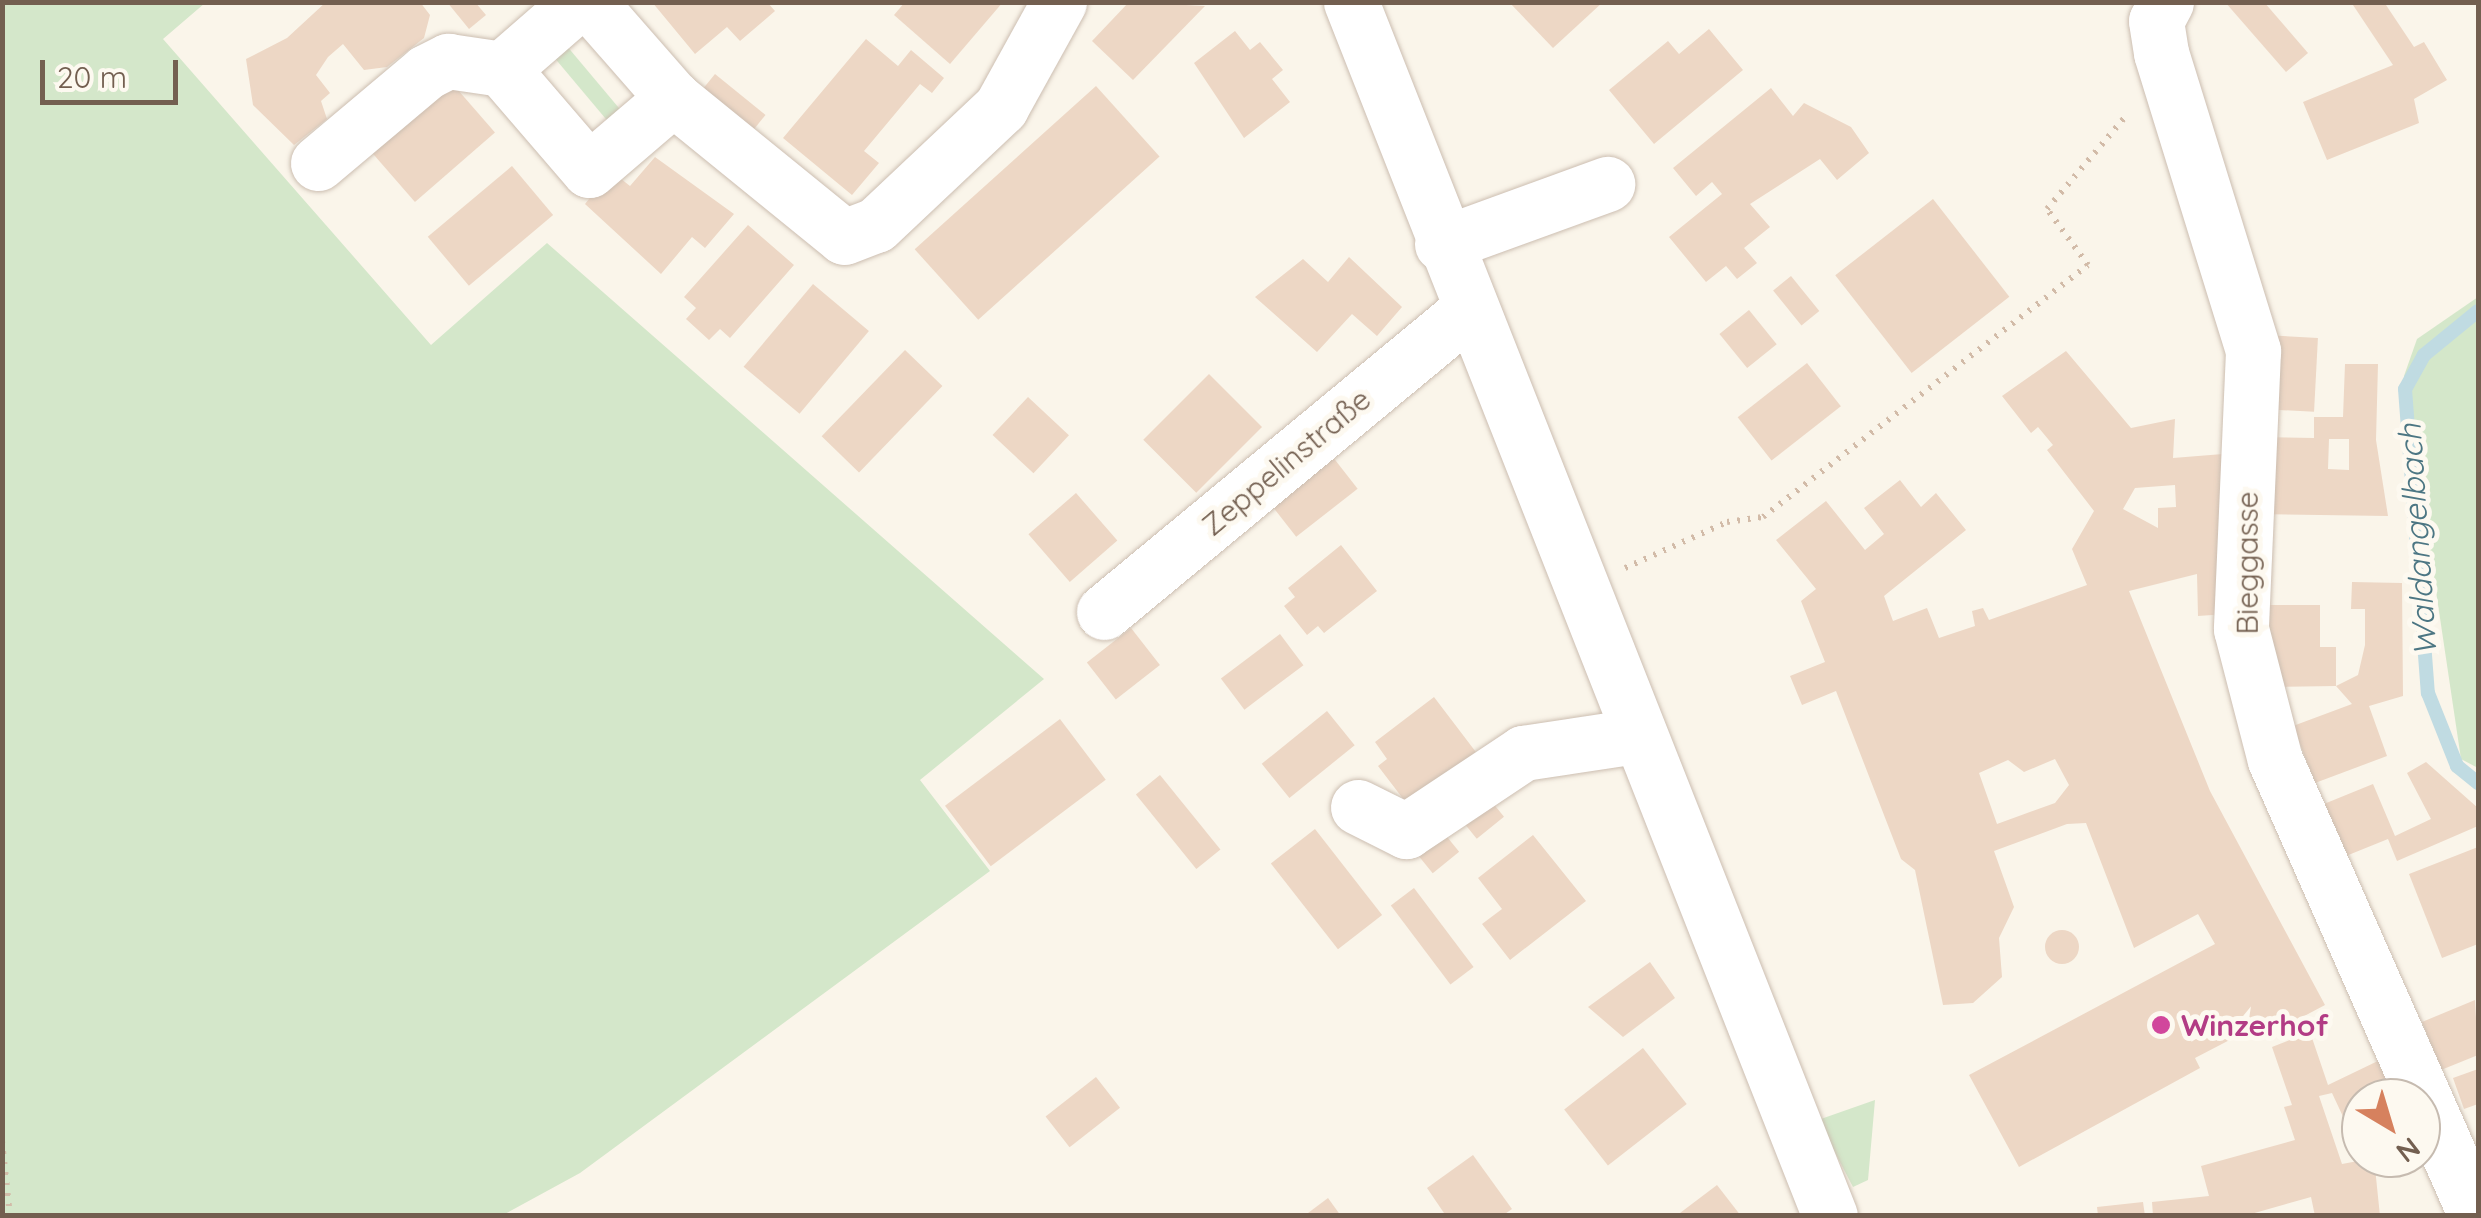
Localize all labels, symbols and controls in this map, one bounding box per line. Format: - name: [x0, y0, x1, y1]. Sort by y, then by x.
- scale bar: [45, 40, 182, 102]
- text: 20 m: [57, 58, 127, 96]
- street label: Zeppelinstraße: [1194, 381, 1378, 543]
- water label: Waldangelbach: [2390, 423, 2444, 657]
- street label: Bieggasse: [2229, 491, 2265, 635]
- place label: Winzerhof: [2181, 1007, 2329, 1043]
- marker: Winzerhof: [2150, 1014, 2172, 1036]
- north arrow: [2341, 1078, 2441, 1178]
- text: N: [2390, 1130, 2427, 1171]

